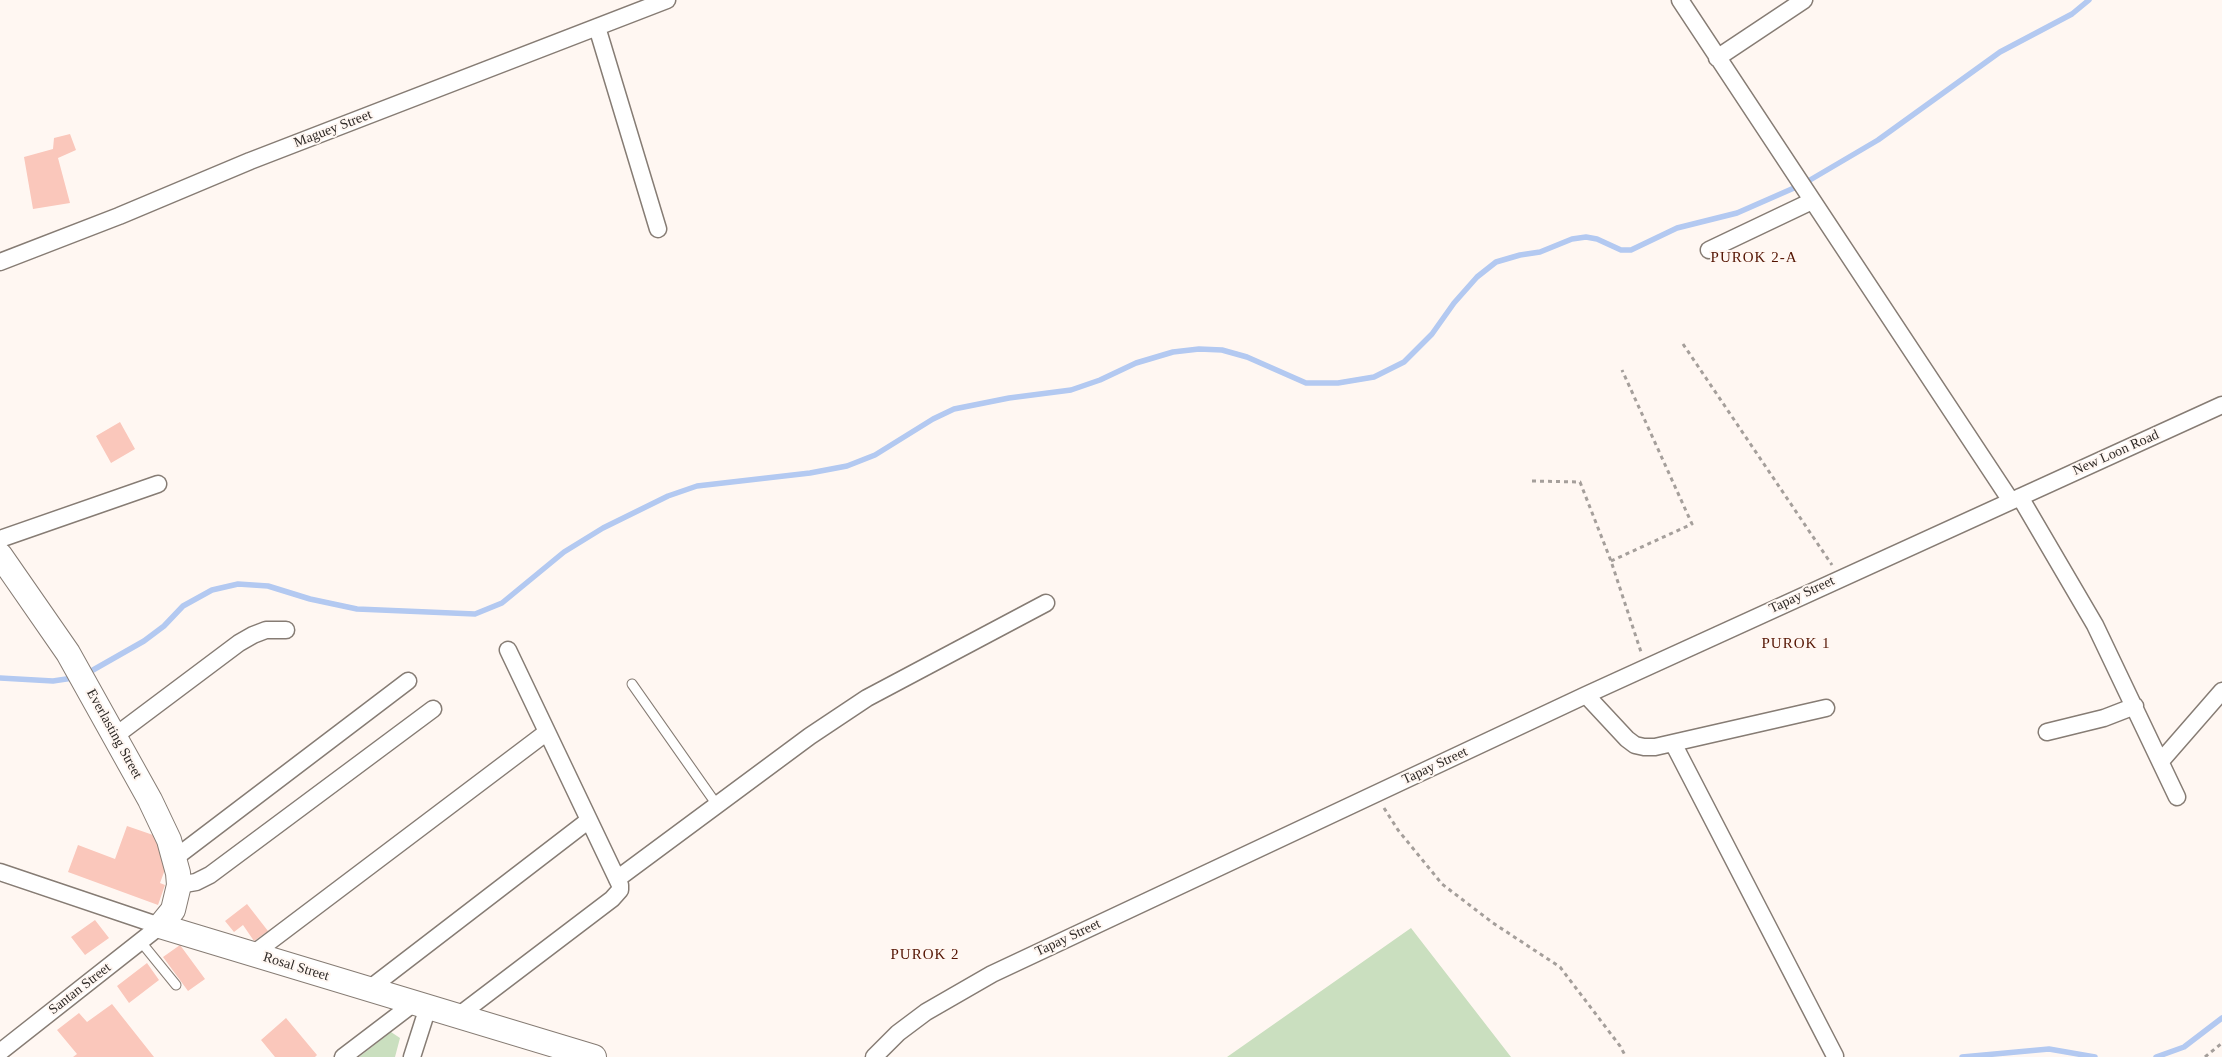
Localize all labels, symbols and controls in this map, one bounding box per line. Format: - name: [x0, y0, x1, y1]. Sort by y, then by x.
- street label: Maguey Street: [292, 106, 374, 152]
- district label: PUROK 2-A: [1709, 249, 1799, 267]
- street label: New Loon Road: [2070, 427, 2162, 479]
- street label: Tapay Street: [1767, 573, 1837, 617]
- district label: PUROK 1: [1761, 635, 1831, 653]
- street label: Everlasting Street: [82, 686, 146, 782]
- street label: Tapay Street: [1400, 744, 1470, 788]
- street label: Tapay Street: [1033, 916, 1103, 960]
- district label: PUROK 2: [890, 946, 960, 964]
- street label: Rosal Street: [261, 949, 331, 985]
- street label: Santan Street: [46, 960, 114, 1018]

